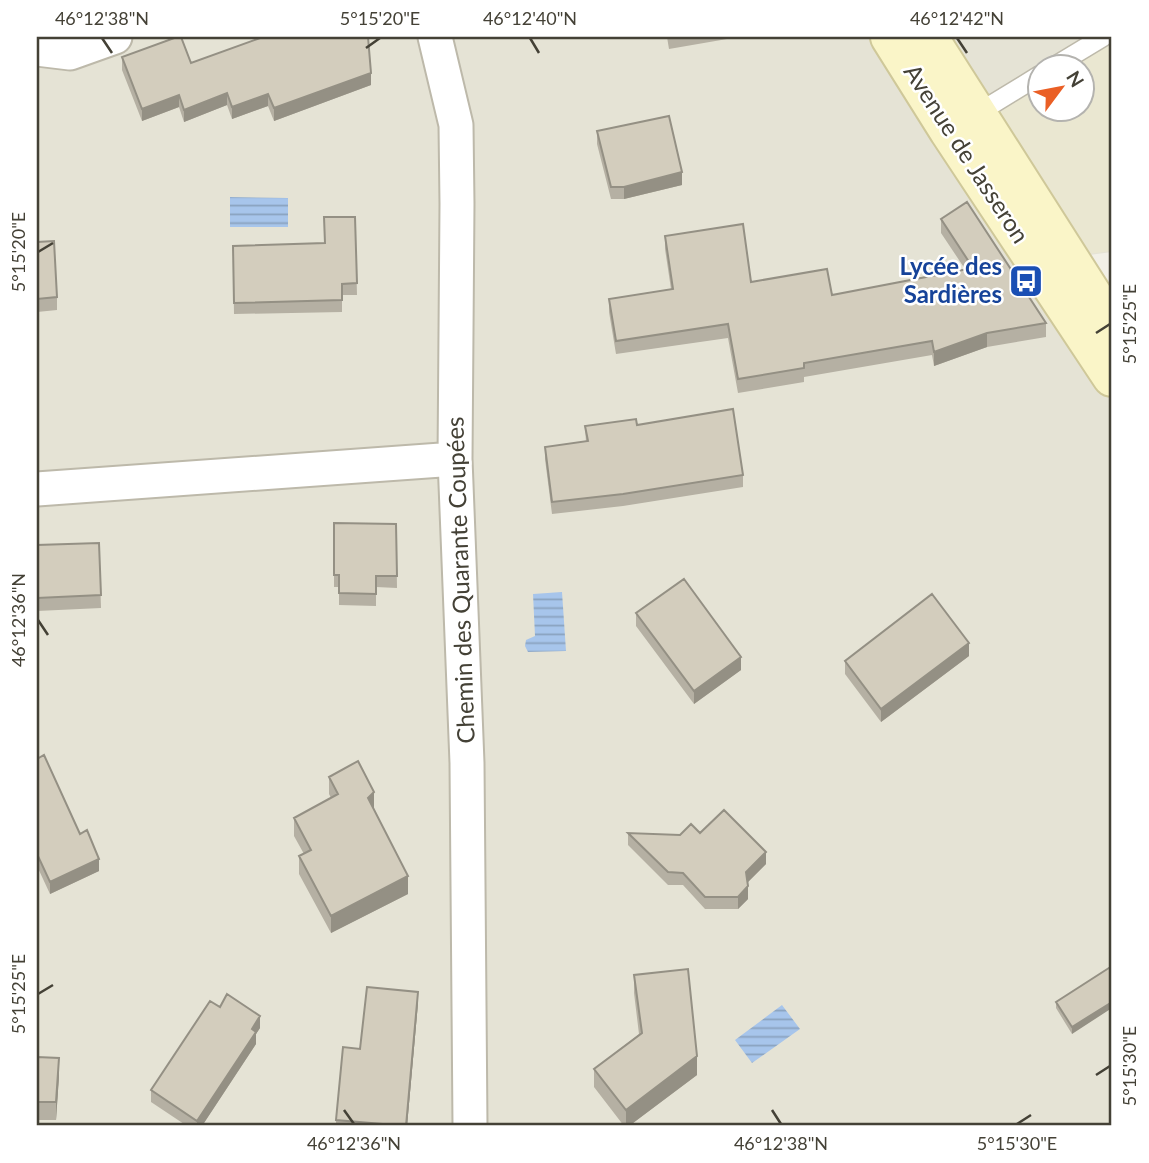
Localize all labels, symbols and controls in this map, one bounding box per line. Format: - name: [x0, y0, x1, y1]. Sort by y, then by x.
- text: 46°12'38"N: [55, 7, 149, 29]
- text: 5°15'20"E: [340, 7, 420, 29]
- text: 46°12'40"N: [483, 7, 577, 29]
- text: 46°12'42"N: [910, 7, 1004, 29]
- north arrow: [1026, 52, 1096, 122]
- street label: Avenue de Jasseron: [899, 58, 1036, 248]
- text: N: [1062, 66, 1089, 91]
- text: 5°15'20"E: [7, 212, 29, 292]
- place label: Lycée des Sardières: [900, 251, 1002, 308]
- bus stop icon: Lycée des Sardières: [1007, 262, 1045, 300]
- text: 5°15'25"E: [1118, 284, 1140, 364]
- street label: Chemin des Quarante Coupées: [439, 416, 480, 744]
- text: 46°12'36"N: [7, 573, 29, 667]
- text: 5°15'25"E: [7, 954, 29, 1034]
- text: 5°15'30"E: [1118, 1026, 1140, 1106]
- text: 46°12'36"N: [307, 1132, 401, 1154]
- text: 46°12'38"N: [734, 1132, 828, 1154]
- text: 5°15'30"E: [977, 1132, 1057, 1154]

